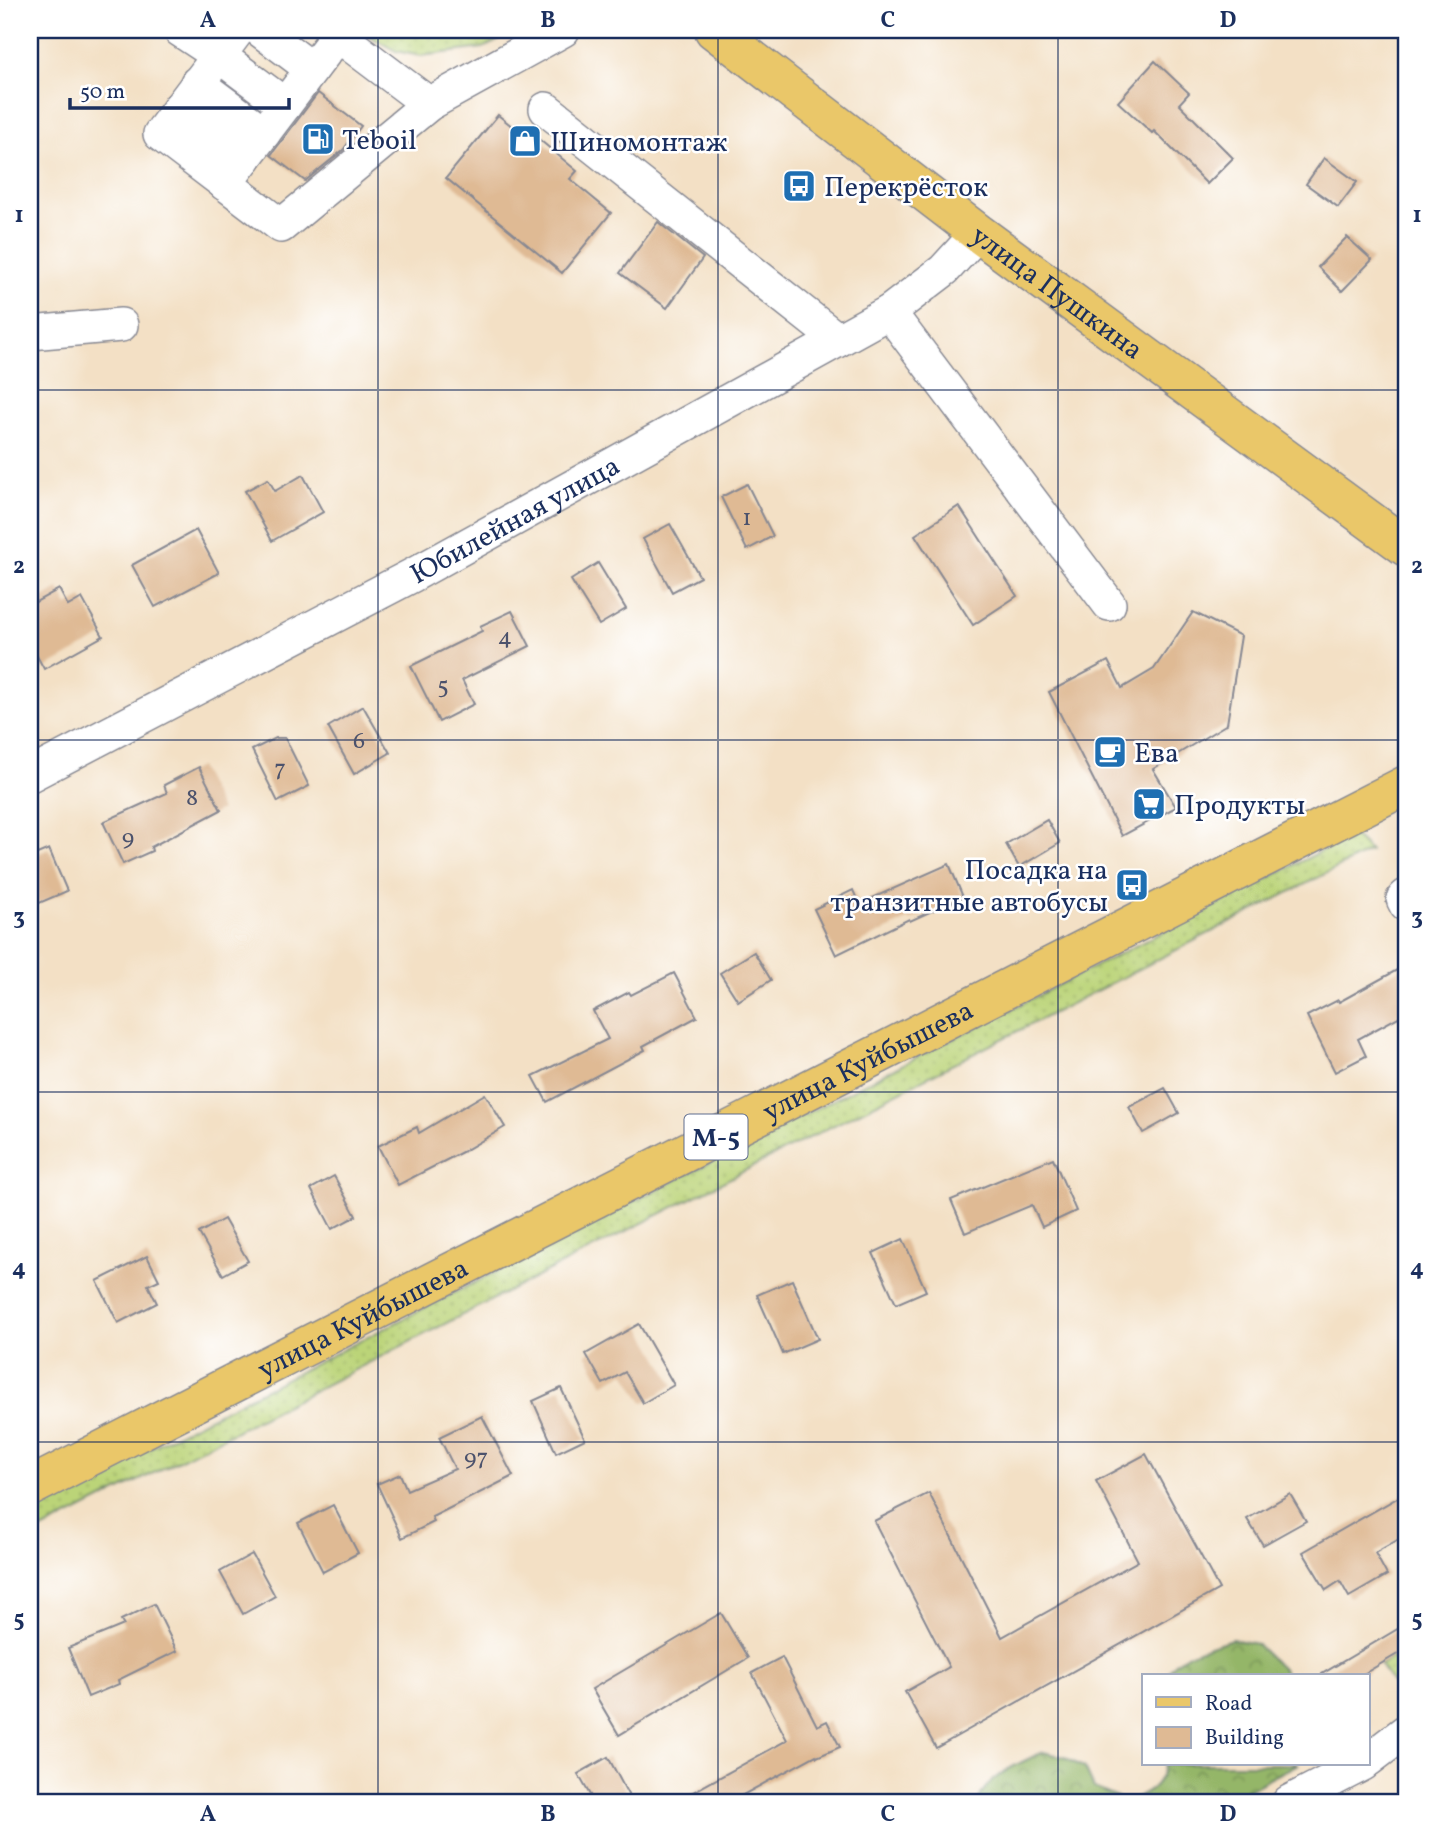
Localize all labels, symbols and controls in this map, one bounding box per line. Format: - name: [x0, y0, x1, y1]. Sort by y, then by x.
- text: A: [200, 5, 216, 37]
- text: B: [540, 5, 556, 37]
- text: C: [881, 5, 895, 37]
- text: D: [1220, 5, 1237, 37]
- scale bar: [70, 66, 289, 110]
- text: 50 m: [80, 78, 125, 107]
- fuel station icon: Teboil: [299, 120, 337, 158]
- place label: Teboil: [342, 122, 417, 161]
- shop icon: Шиномонтаж: [506, 122, 544, 160]
- place label: Шиномонтаж: [550, 124, 728, 163]
- bus stop icon: Перекрёсток: [780, 167, 818, 205]
- place label: Перекрёсток: [824, 169, 988, 208]
- text: 1: [14, 200, 24, 232]
- text: 1: [1412, 200, 1422, 232]
- street label: улица Пушкина: [962, 217, 1151, 370]
- street label: Юбилейная улица: [404, 447, 628, 595]
- house number: 1: [742, 502, 752, 536]
- text: 2: [13, 551, 25, 583]
- text: 2: [1411, 551, 1423, 583]
- house number: 4: [498, 621, 512, 655]
- house number: 5: [437, 670, 449, 704]
- house number: 6: [353, 725, 365, 759]
- cafe icon: Ева: [1091, 733, 1129, 771]
- place label: Ева: [1134, 735, 1179, 774]
- house number: 7: [274, 753, 286, 787]
- house number: 8: [186, 782, 198, 816]
- supermarket icon: Продукты: [1130, 785, 1168, 823]
- place label: Продукты: [1174, 787, 1305, 826]
- house number: 9: [122, 822, 134, 856]
- place label: Посадка на транзитные автобусы: [830, 852, 1108, 923]
- bus stop icon: Посадка на транзитные автобусы: [1113, 866, 1151, 904]
- text: 3: [13, 902, 25, 934]
- text: 3: [1411, 902, 1423, 934]
- street label: улица Куйбышева: [756, 992, 981, 1132]
- road number: М-5: [684, 1114, 748, 1160]
- street label: улица Куйбышева: [251, 1250, 476, 1390]
- text: 4: [12, 1253, 26, 1285]
- text: 4: [1410, 1253, 1424, 1285]
- house number: 97: [464, 1442, 488, 1476]
- text: 5: [13, 1604, 25, 1636]
- text: 5: [1411, 1604, 1423, 1636]
- legend: [1142, 1674, 1370, 1766]
- text: Road: [1205, 1690, 1252, 1719]
- text: Building: [1205, 1724, 1284, 1753]
- text: A: [200, 1799, 216, 1831]
- text: B: [540, 1799, 556, 1831]
- text: C: [881, 1799, 895, 1831]
- text: D: [1220, 1799, 1237, 1831]

